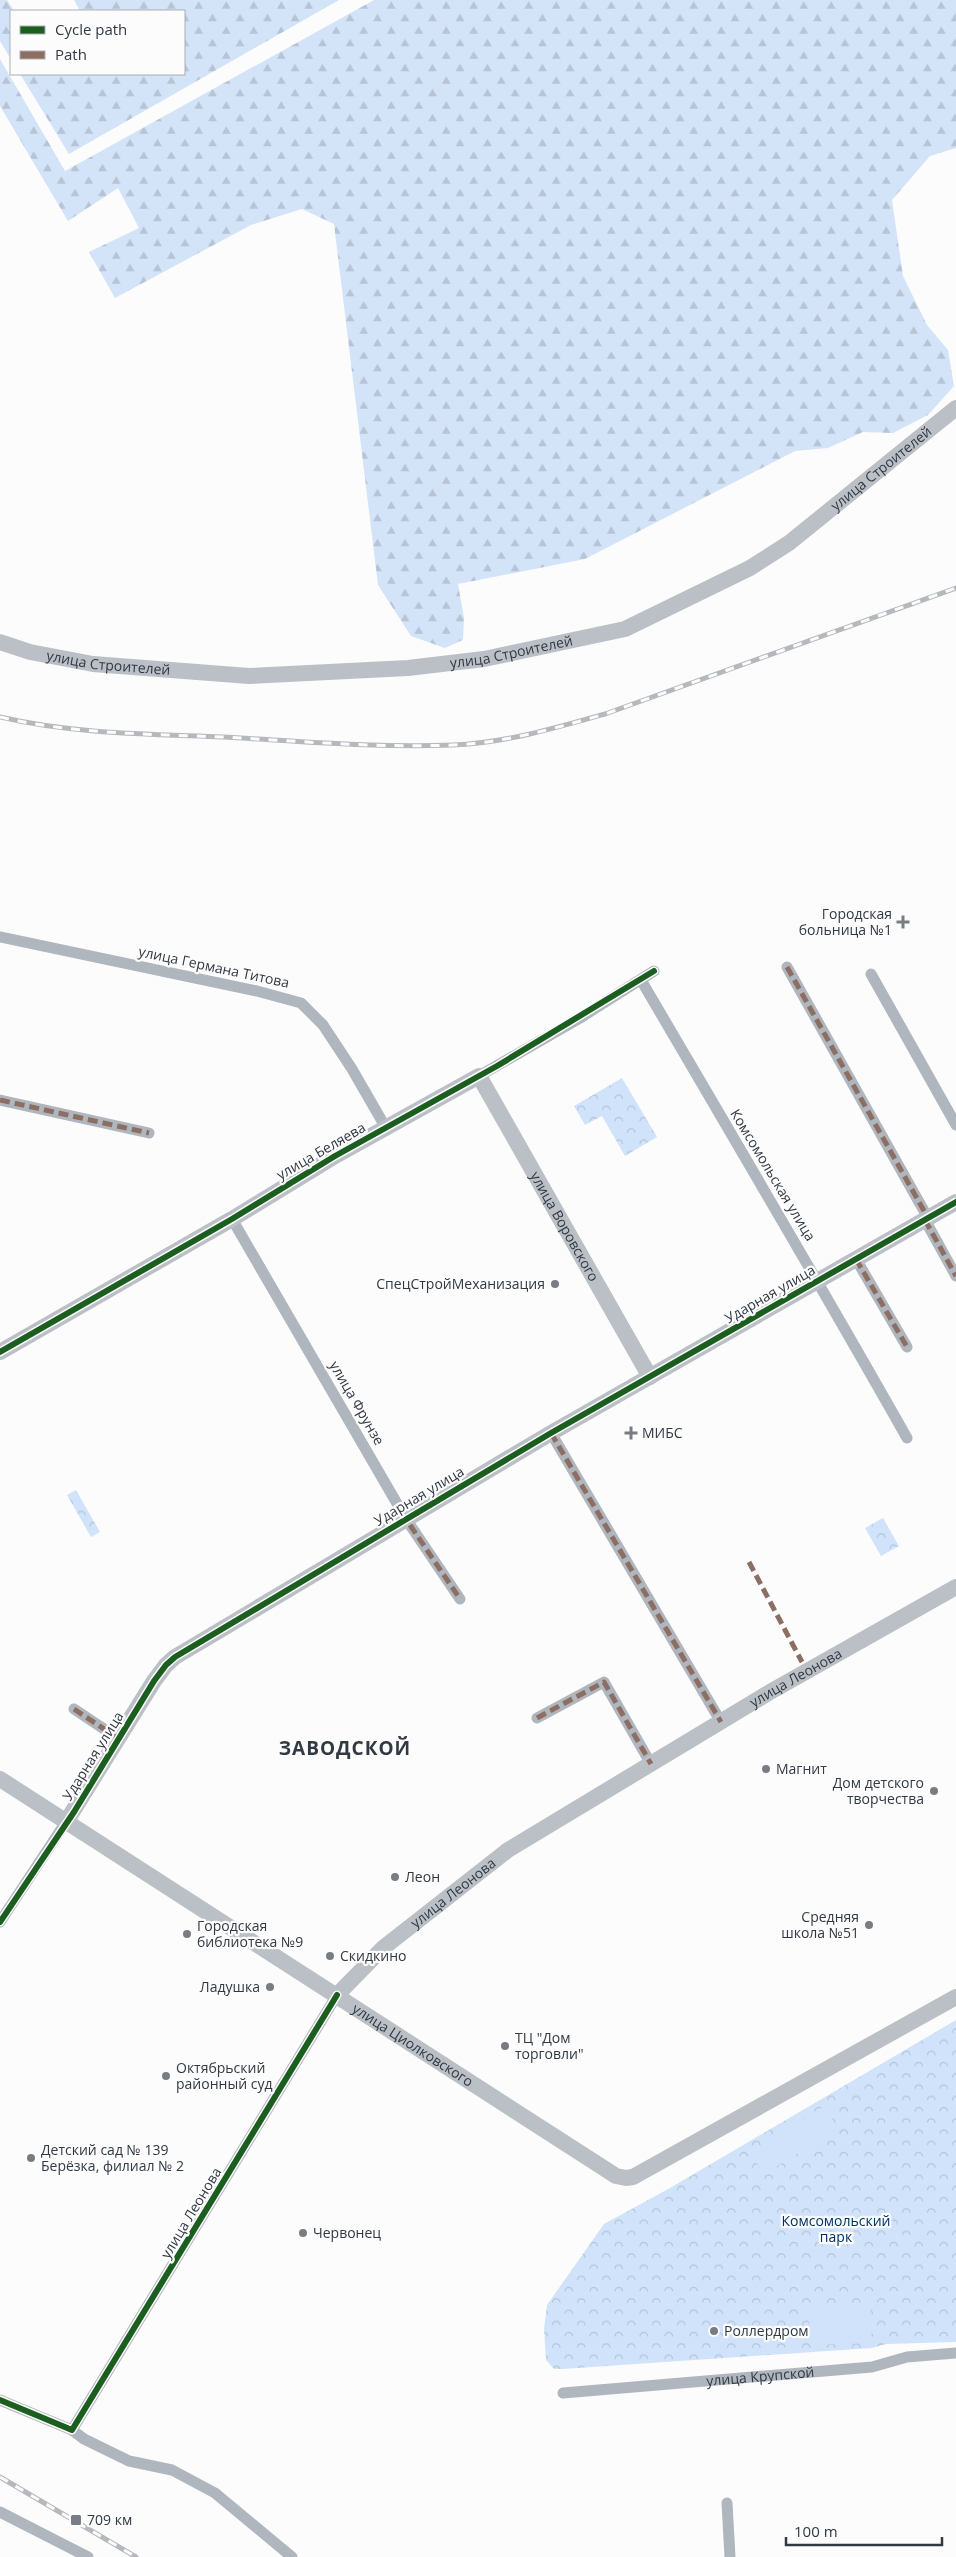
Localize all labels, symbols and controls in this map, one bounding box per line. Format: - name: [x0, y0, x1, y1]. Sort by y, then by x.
- legend: [10, 10, 185, 75]
- text: Cycle path: [55, 19, 127, 39]
- text: Path: [55, 44, 87, 64]
- street label: улица Строителей: [826, 422, 935, 515]
- street label: улица Строителей: [449, 630, 574, 672]
- street label: улица Строителей: [45, 645, 171, 679]
- place label: Городская больница №1: [799, 904, 892, 939]
- marker: Городская больница №1: [896, 915, 910, 929]
- street label: улица Германа Титова: [137, 941, 291, 992]
- street label: Комсомольская улица: [726, 1105, 820, 1244]
- street label: улица Беляева: [273, 1117, 369, 1184]
- street label: улица Воровского: [526, 1168, 604, 1285]
- street label: Ударная улица: [721, 1260, 818, 1327]
- place label: СпецСтройМеханизация: [376, 1274, 545, 1293]
- marker: СпецСтройМеханизация: [549, 1278, 561, 1290]
- street label: улица Фрунзе: [326, 1357, 389, 1448]
- place label: МИБС: [642, 1423, 683, 1442]
- marker: МИБС: [624, 1426, 638, 1440]
- street label: Ударная улица: [370, 1461, 467, 1530]
- street label: улица Леонова: [746, 1643, 845, 1711]
- street label: Ударная улица: [58, 1708, 128, 1804]
- district label: ЗАВОДСКОЙ: [279, 1735, 411, 1761]
- place label: Магнит: [776, 1759, 827, 1778]
- marker: Магнит: [760, 1763, 772, 1775]
- place label: Дом детского творчества: [833, 1773, 924, 1808]
- marker: Дом детского творчества: [928, 1785, 940, 1797]
- street label: улица Леонова: [406, 1853, 499, 1932]
- place label: Леон: [405, 1867, 440, 1886]
- marker: Леон: [389, 1871, 401, 1883]
- place label: Средняя школа №51: [781, 1907, 859, 1942]
- place label: Городская библиотека №9: [197, 1916, 303, 1951]
- marker: Средняя школа №51: [863, 1919, 875, 1931]
- marker: Городская библиотека №9: [181, 1928, 193, 1940]
- place label: Скидкино: [340, 1946, 406, 1965]
- marker: Скидкино: [324, 1950, 336, 1962]
- place label: Ладушка: [200, 1977, 260, 1996]
- marker: Ладушка: [264, 1981, 276, 1993]
- street label: улица Циолковского: [349, 1999, 477, 2091]
- place label: ТЦ "Дом торговли": [515, 2028, 584, 2063]
- marker: ТЦ "Дом торговли": [499, 2040, 511, 2052]
- place label: Октябрьский районный суд: [176, 2058, 272, 2093]
- marker: Октябрьский районный суд: [160, 2070, 172, 2082]
- place label: Детский сад № 139 Берёзка, филиал № 2: [41, 2140, 184, 2175]
- marker: Детский сад № 139 Берёзка, филиал № 2: [25, 2152, 37, 2164]
- street label: улица Леонова: [156, 2164, 225, 2262]
- park label: Комсомольский парк: [781, 2211, 891, 2246]
- place label: Червонец: [313, 2223, 381, 2242]
- marker: Червонец: [297, 2227, 309, 2239]
- place label: Роллердром: [724, 2321, 809, 2340]
- marker: Роллердром: [708, 2325, 720, 2337]
- street label: улица Крупской: [706, 2362, 815, 2390]
- place label: 709 км: [87, 2510, 132, 2529]
- marker: 709 км: [69, 2513, 83, 2527]
- scale bar: [786, 2514, 942, 2546]
- text: 100 m: [794, 2521, 838, 2541]

